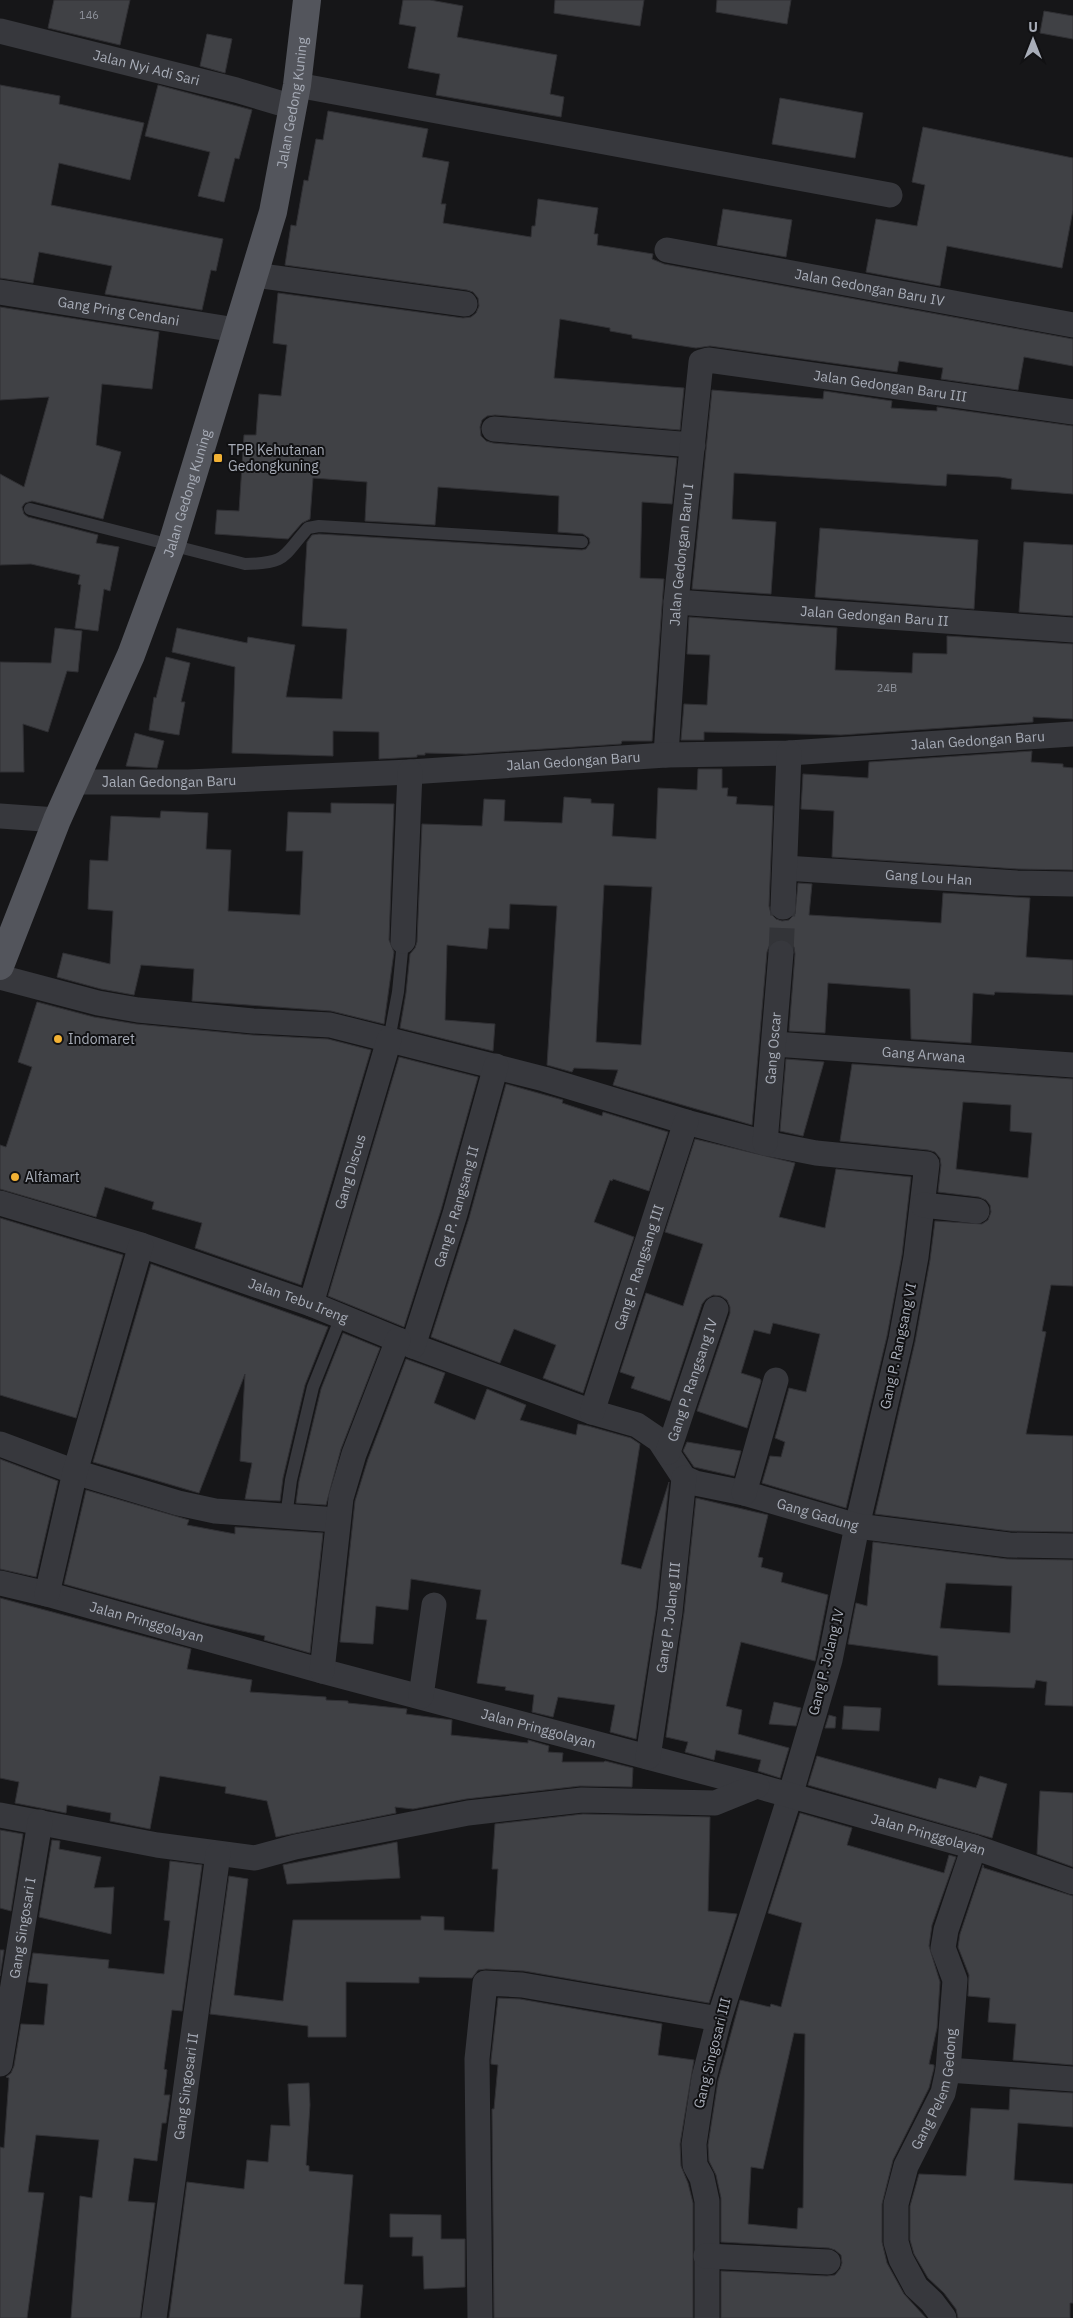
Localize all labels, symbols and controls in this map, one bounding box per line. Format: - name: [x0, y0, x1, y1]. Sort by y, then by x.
- house number: 146: [79, 8, 99, 22]
- north arrow: [1008, 15, 1058, 65]
- text: U: [1028, 18, 1038, 36]
- street label: Jalan Gedong Kuning: [272, 35, 312, 170]
- street label: Jalan Nyi Adi Sari: [91, 46, 202, 90]
- street label: Jalan Gedongan Baru IV: [793, 265, 946, 310]
- street label: Gang Pring Cendani: [56, 292, 181, 330]
- street label: Jalan Gedongan Baru III: [812, 366, 968, 406]
- street label: Jalan Gedong Kuning: [159, 426, 216, 560]
- place label: TPB Kehutanan Gedongkuning: [228, 441, 325, 475]
- marker: TPB Kehutanan Gedongkuning: [212, 452, 224, 464]
- street label: Jalan Gedongan Baru I: [665, 482, 697, 627]
- street label: Jalan Gedongan Baru II: [800, 602, 949, 630]
- house number: 24B: [877, 681, 897, 695]
- street label: Jalan Gedongan Baru: [910, 727, 1045, 754]
- street label: Jalan Gedongan Baru: [506, 748, 641, 775]
- street label: Jalan Gedongan Baru: [102, 771, 237, 791]
- street label: Gang Lou Han: [885, 865, 973, 889]
- street label: Gang Oscar: [761, 1012, 785, 1085]
- place label: Indomaret: [68, 1030, 135, 1048]
- marker: Indomaret: [52, 1033, 64, 1045]
- street label: Gang Arwana: [881, 1043, 967, 1066]
- street label: Gang Discus: [330, 1132, 370, 1211]
- street label: Gang P. Rangsang II: [430, 1144, 482, 1270]
- place label: Alfamart: [25, 1168, 80, 1186]
- marker: Alfamart: [9, 1171, 21, 1183]
- street label: Gang P. Rangsang III: [610, 1202, 668, 1333]
- street label: Jalan Tebu Ireng: [246, 1274, 351, 1328]
- street label: Gang P. Rangsang VI: [876, 1281, 920, 1411]
- street label: Gang P. Rangsang IV: [663, 1316, 721, 1444]
- street label: Gang Gadung: [775, 1494, 861, 1535]
- street label: Gang P. Jolang III: [652, 1561, 684, 1674]
- street label: Jalan Pringgolayan: [88, 1597, 206, 1647]
- street label: Gang P. Jolang IV: [804, 1606, 848, 1717]
- street label: Jalan Pringgolayan: [479, 1704, 598, 1752]
- street label: Jalan Pringgolayan: [869, 1810, 988, 1859]
- street label: Gang Singosari I: [5, 1876, 40, 1980]
- street label: Gang Singosari III: [690, 1996, 734, 2110]
- street label: Gang Pelem Gedong: [907, 2027, 960, 2153]
- street label: Gang Singosari II: [170, 2031, 202, 2141]

